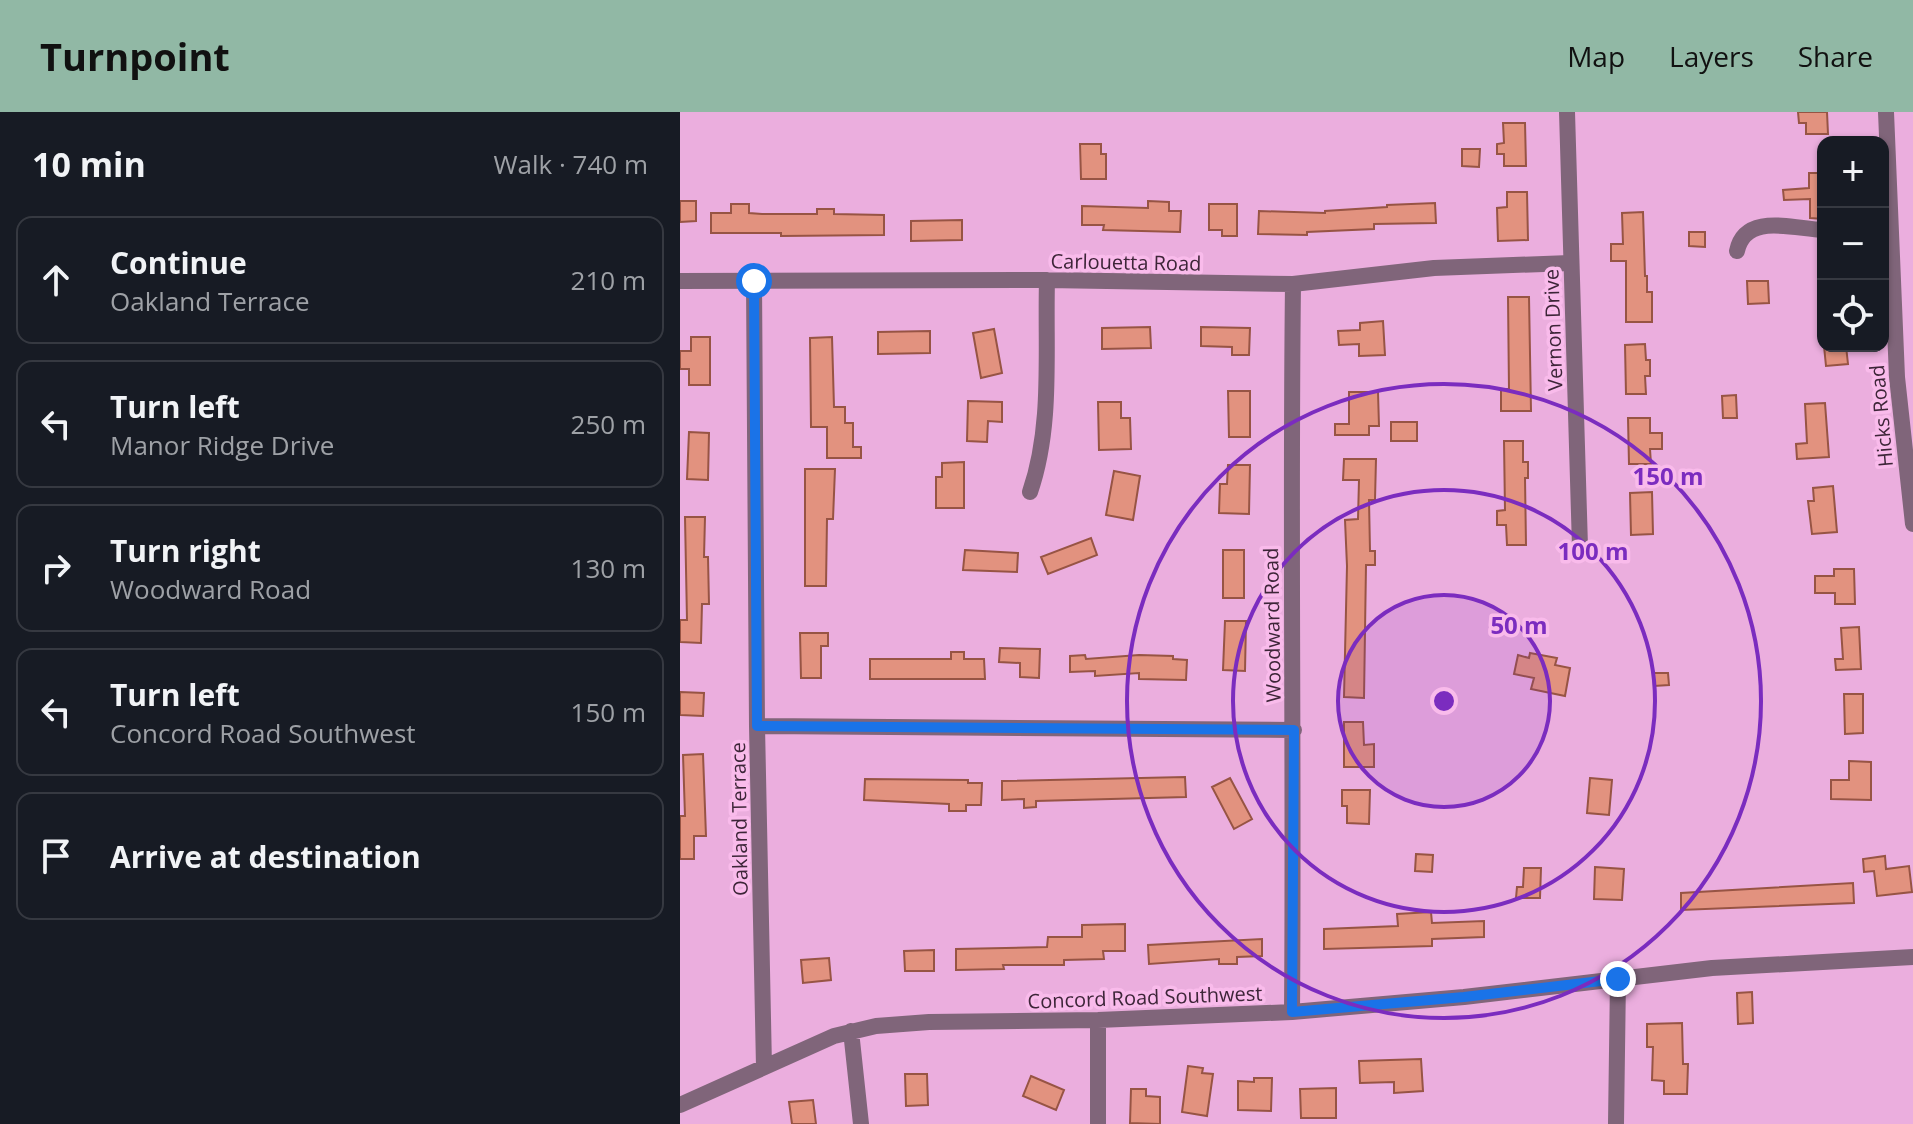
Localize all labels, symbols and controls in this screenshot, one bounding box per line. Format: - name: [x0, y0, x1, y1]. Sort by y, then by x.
- text: Turnpoint: [40, 30, 230, 82]
- text: Map: [1567, 37, 1625, 75]
- text: Layers: [1669, 37, 1754, 75]
- text: Share: [1798, 37, 1873, 75]
- map controls: [1817, 136, 1889, 352]
- button: +: [1817, 136, 1889, 208]
- text: 10 min: [32, 141, 146, 187]
- text: Walk · 740 m: [494, 146, 648, 182]
- button: −: [1817, 208, 1889, 280]
- text: Continue: [110, 242, 247, 283]
- street label: Carlouetta Road: [1050, 247, 1202, 277]
- icon: ahead: [34, 258, 78, 302]
- text: 210 m: [571, 262, 646, 298]
- route start: [736, 263, 772, 299]
- street label: Vernon Drive: [1537, 269, 1569, 391]
- button: locate: [1817, 280, 1889, 352]
- text: Oakland Terrace: [110, 283, 310, 319]
- street label: Hicks Road: [1863, 364, 1899, 468]
- text: Turn left: [110, 386, 240, 427]
- icon: left: [34, 402, 78, 446]
- text: 250 m: [571, 406, 646, 442]
- text: Manor Ridge Drive: [110, 427, 334, 463]
- text: 150 m: [1633, 459, 1703, 492]
- text: Turn right: [110, 530, 261, 571]
- text: 100 m: [1558, 534, 1628, 567]
- icon: right: [34, 546, 78, 590]
- street label: Woodward Road: [1257, 547, 1287, 703]
- text: 130 m: [571, 550, 646, 586]
- text: Woodward Road: [110, 571, 311, 607]
- text: 50 m: [1490, 608, 1548, 641]
- text: Turn left: [110, 674, 240, 715]
- centre of rings: [1430, 687, 1458, 715]
- icon: left: [34, 690, 78, 734]
- text: 150 m: [571, 694, 646, 730]
- text: Concord Road Southwest: [110, 715, 416, 751]
- street label: Oakland Terrace: [724, 742, 754, 896]
- icon: arrive: [34, 834, 78, 878]
- text: Arrive at destination: [110, 836, 421, 877]
- route end: [1600, 961, 1636, 997]
- street label: Concord Road Southwest: [1027, 979, 1263, 1015]

